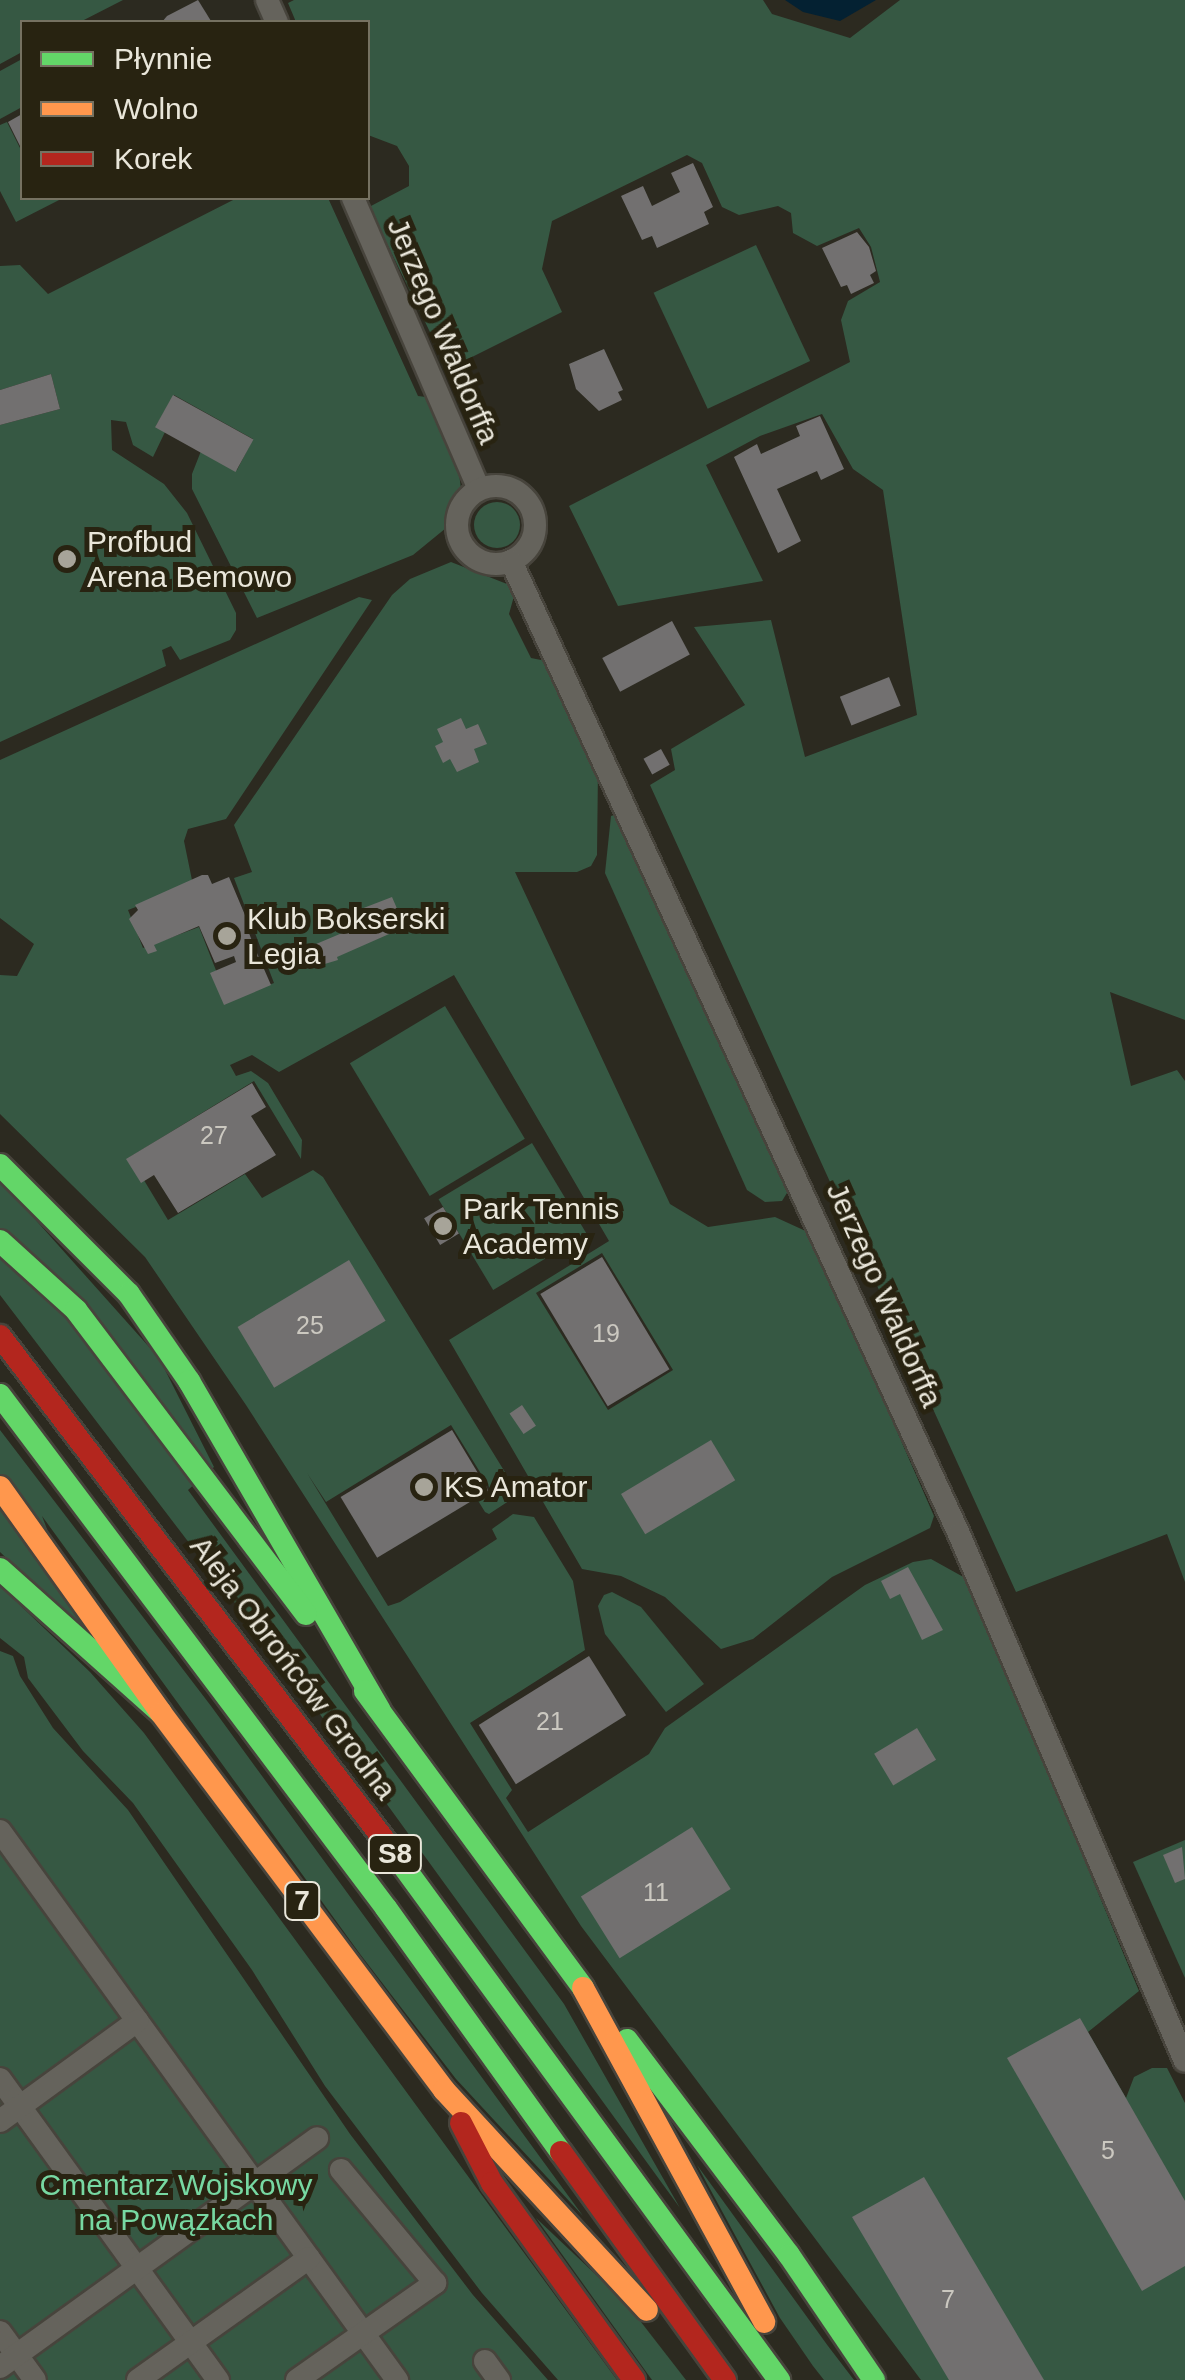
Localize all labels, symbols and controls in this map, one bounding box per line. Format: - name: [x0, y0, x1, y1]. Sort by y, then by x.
- legend: [20, 20, 370, 200]
- text: Płynnie: [114, 42, 212, 75]
- text: Wolno: [114, 92, 199, 125]
- text: Korek: [114, 142, 192, 175]
- street label: Jerzego Waldorffa: [379, 213, 507, 449]
- place label: Profbud Arena Bemowo: [87, 524, 292, 594]
- marker: Profbud Arena Bemowo: [56, 548, 78, 570]
- place label: Klub Bokserski Legia: [247, 901, 445, 972]
- marker: Klub Bokserski Legia: [216, 925, 238, 947]
- house number: 27: [200, 1120, 228, 1150]
- street label: Jerzego Waldorffa: [818, 1177, 950, 1413]
- place label: Park Tennis Academy: [463, 1191, 620, 1262]
- marker: Park Tennis Academy: [432, 1215, 454, 1237]
- house number: 25: [296, 1310, 324, 1340]
- house number: 19: [592, 1318, 620, 1348]
- place label: KS Amator: [444, 1469, 589, 1505]
- marker: KS Amator: [413, 1476, 435, 1498]
- street label: Aleja Obrońców Grodna: [182, 1529, 404, 1807]
- house number: 21: [536, 1706, 564, 1736]
- road number: S8: [368, 1831, 422, 1877]
- house number: 11: [643, 1877, 669, 1907]
- road number: 7: [282, 1878, 322, 1924]
- house number: 5: [1101, 2135, 1115, 2165]
- park label: Cmentarz Wojskowy na Powązkach: [40, 2167, 312, 2238]
- house number: 7: [941, 2284, 955, 2314]

